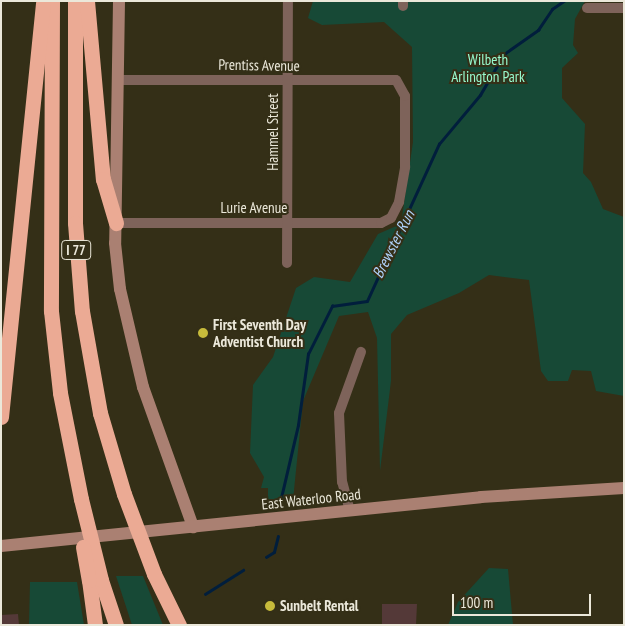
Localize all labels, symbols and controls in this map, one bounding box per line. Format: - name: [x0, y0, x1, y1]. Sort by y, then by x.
- park label: Wilbeth Arlington Park: [451, 50, 525, 85]
- street label: Prentiss Avenue: [218, 55, 300, 75]
- street label: Hammel Street: [264, 93, 282, 171]
- street label: Lurie Avenue: [220, 199, 288, 217]
- water label: Brewster Run: [368, 207, 418, 281]
- road number: I 77: [61, 238, 91, 262]
- place label: First Seventh Day Adventist Church: [213, 315, 306, 350]
- marker: First Seventh Day Adventist Church: [197, 327, 209, 339]
- street label: East Waterloo Road: [260, 485, 362, 513]
- scale bar: [455, 584, 594, 616]
- text: 100 m: [460, 593, 493, 612]
- place label: Sunbelt Rental: [280, 597, 358, 615]
- marker: Sunbelt Rental: [264, 600, 276, 612]

